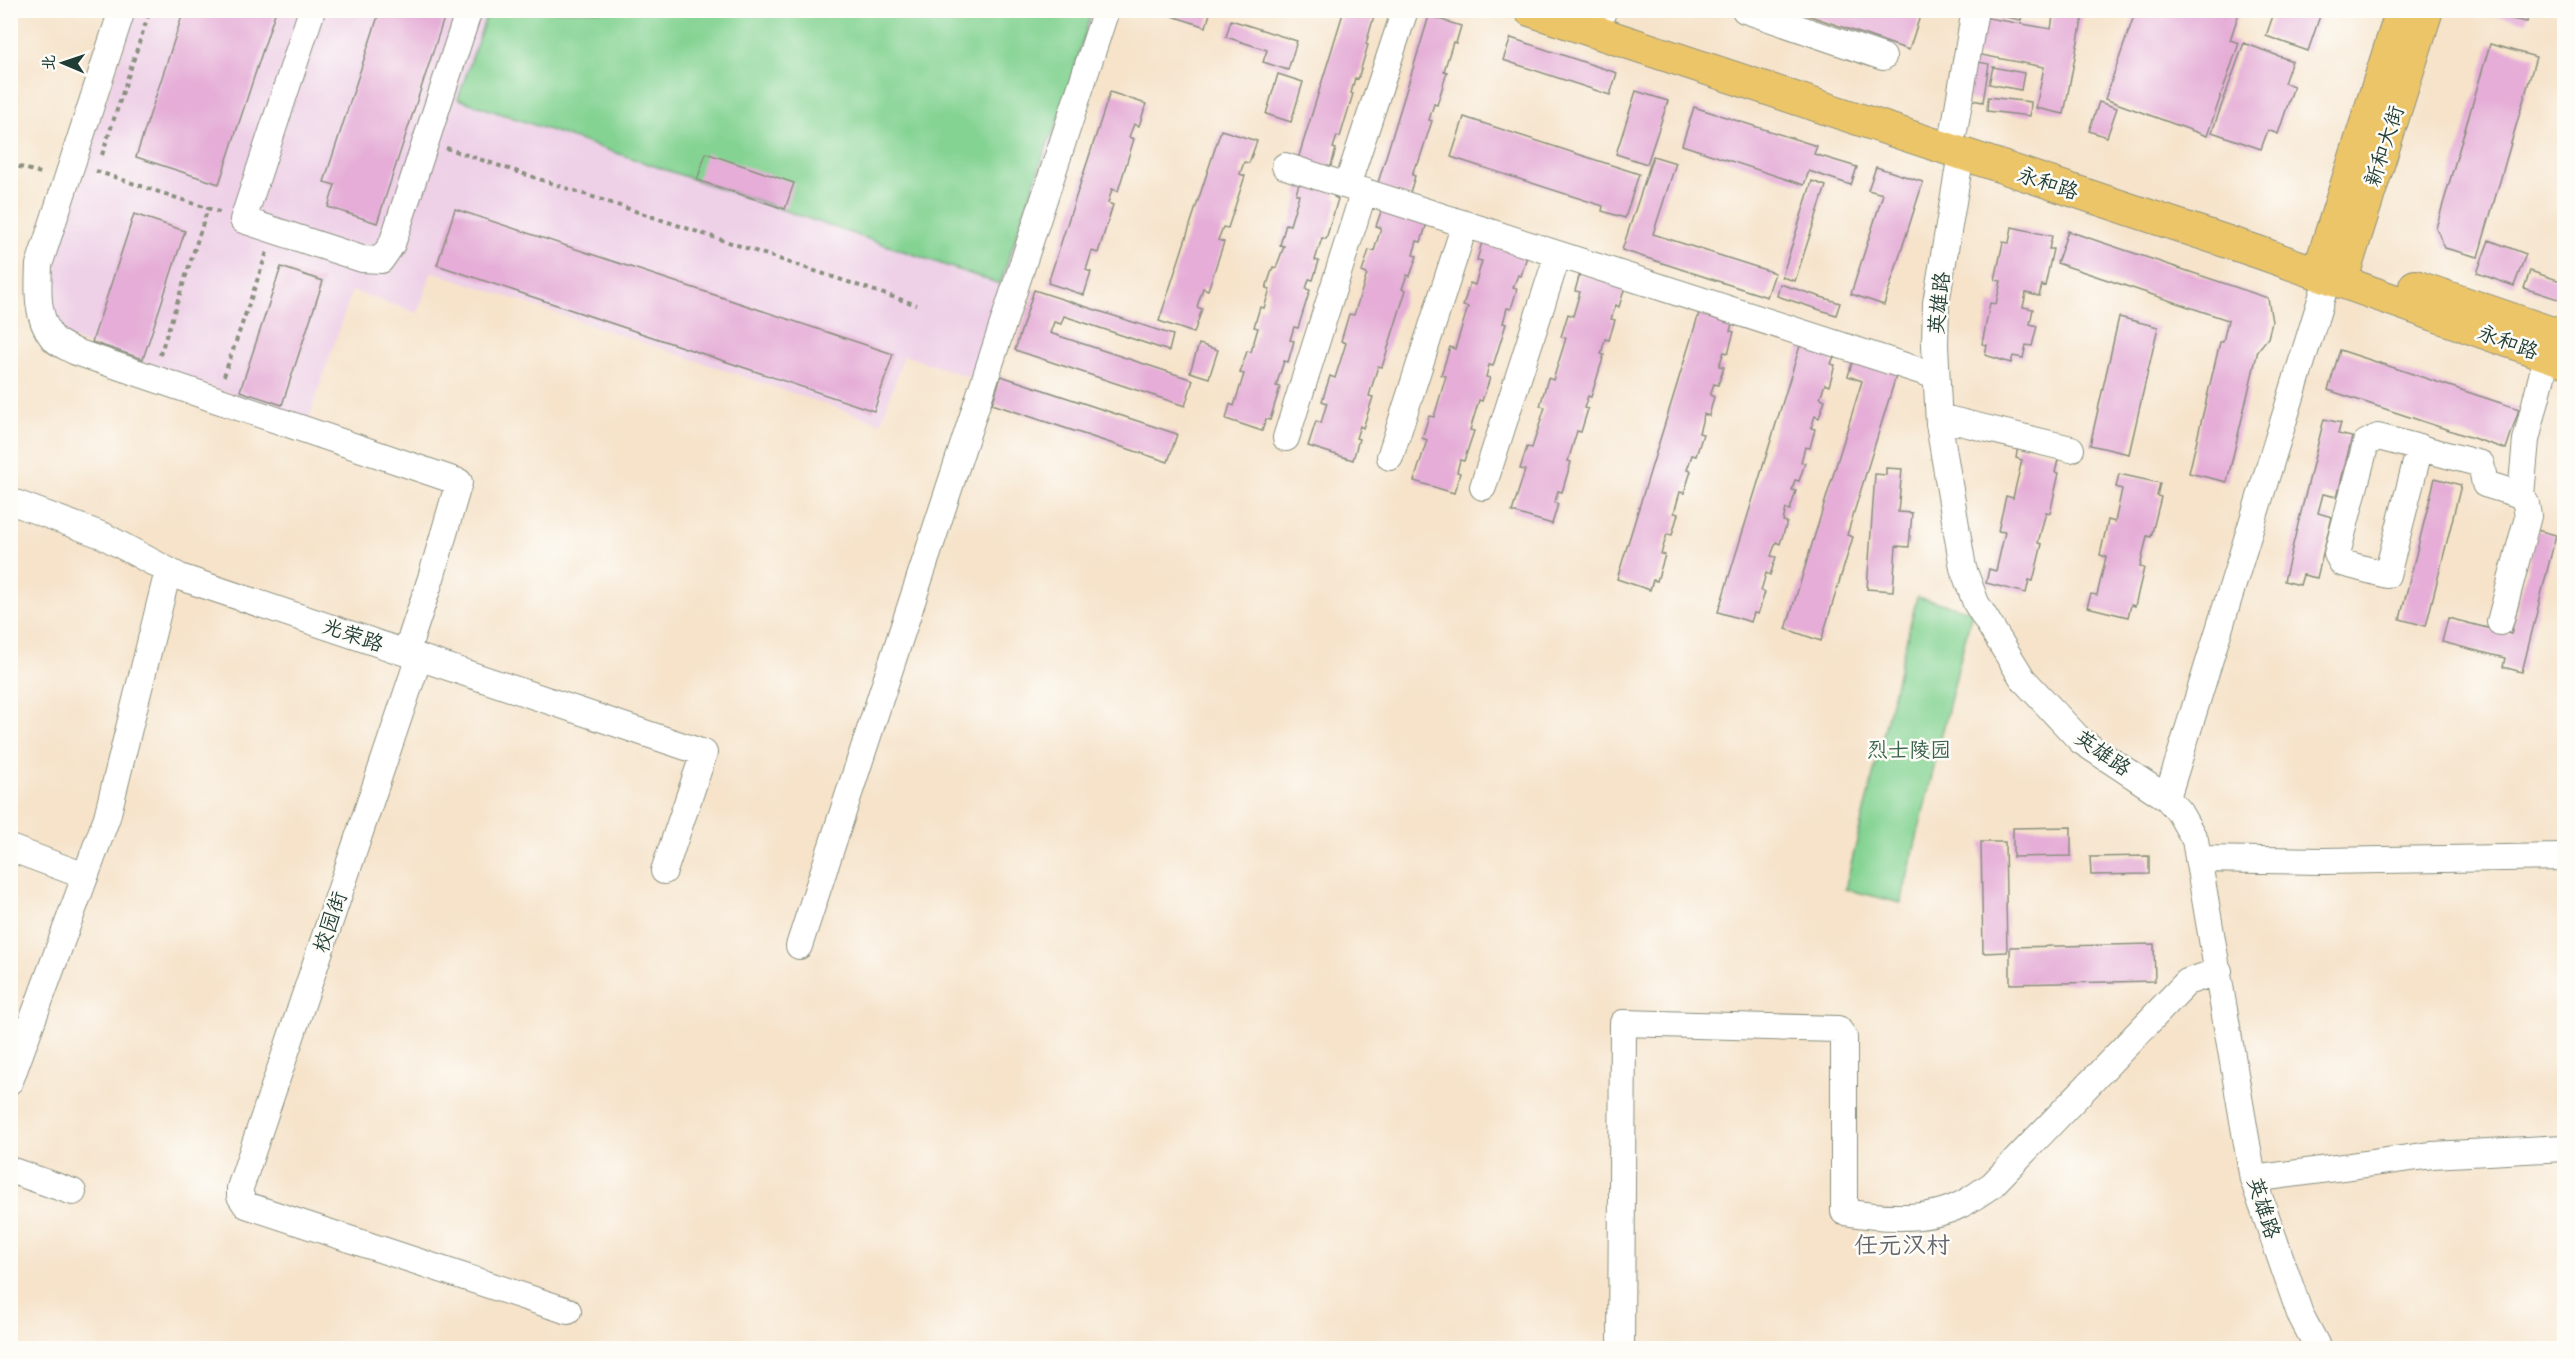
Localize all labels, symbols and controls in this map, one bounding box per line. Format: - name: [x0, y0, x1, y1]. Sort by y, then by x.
- north arrow: [33, 33, 93, 93]
- text: 北: [39, 54, 58, 71]
- street label: 新和大街: [2359, 102, 2408, 190]
- street label: 永和路: [2014, 161, 2082, 204]
- street label: 英雄路: [1923, 270, 1954, 336]
- street label: 永和路: [2474, 319, 2542, 364]
- street label: 光荣路: [319, 612, 387, 657]
- street label: 英雄路: [2070, 724, 2136, 781]
- park label: 烈士陵园: [1867, 737, 1951, 762]
- street label: 校园街: [307, 888, 352, 956]
- street label: 英雄路: [2243, 1174, 2286, 1242]
- district label: 任元汉村: [1854, 1230, 1950, 1259]

